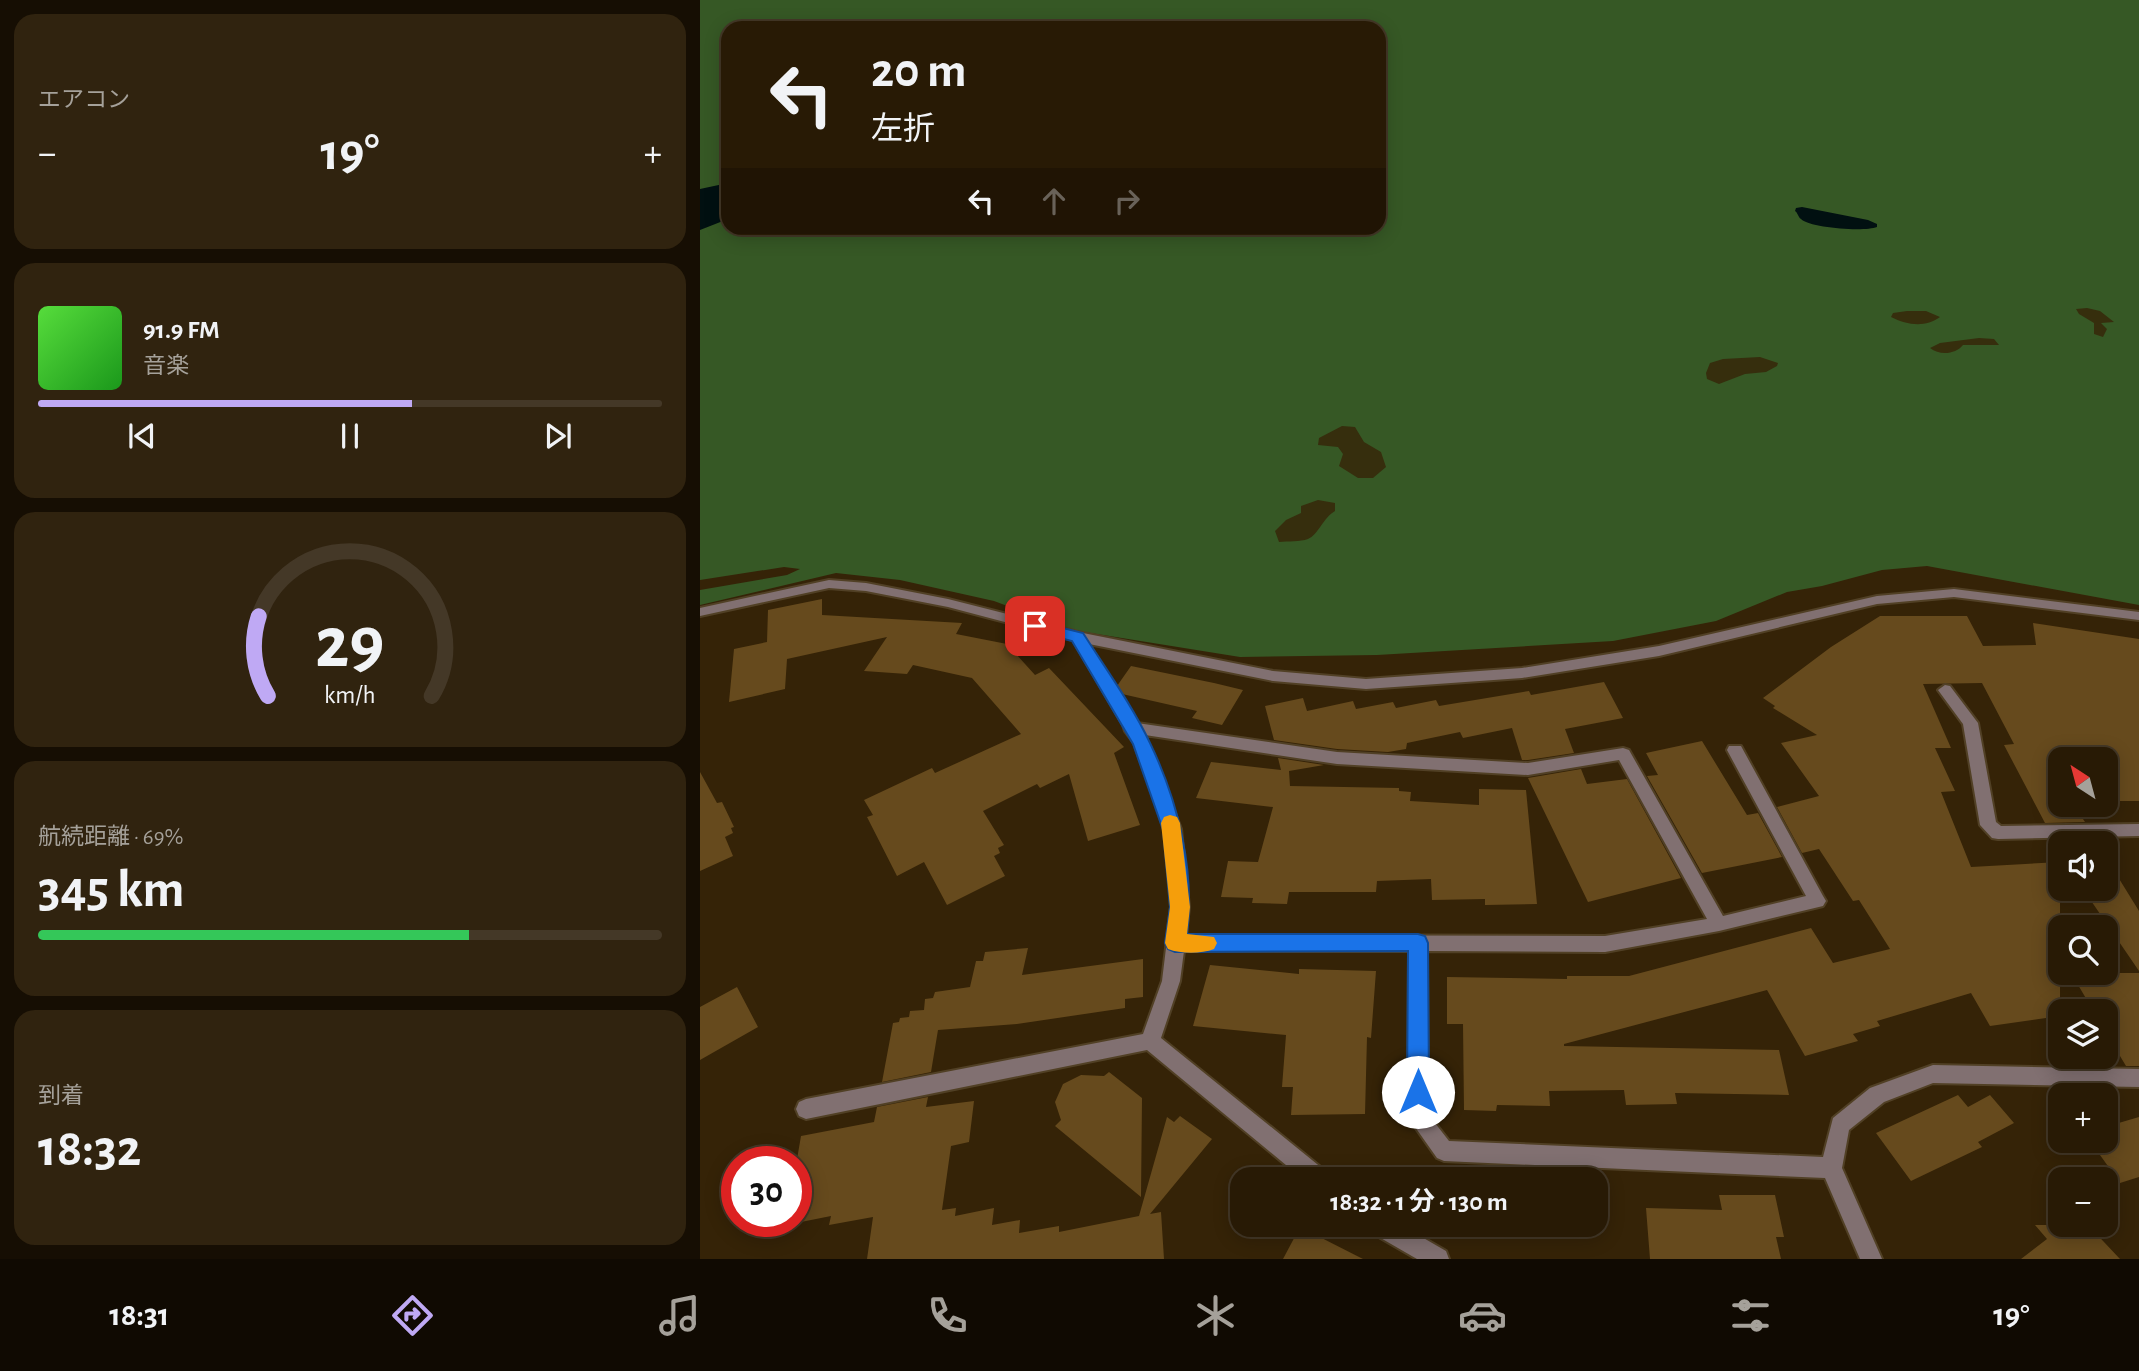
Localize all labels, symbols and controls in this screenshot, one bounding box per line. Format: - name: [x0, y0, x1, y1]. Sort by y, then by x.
- text: 20 m: [871, 47, 967, 96]
- icon: left: [756, 49, 847, 140]
- text: エアコン: [38, 89, 130, 112]
- text: 左折: [871, 113, 935, 145]
- text: 19°: [320, 127, 380, 179]
- text: −: [38, 135, 56, 173]
- text: +: [644, 135, 662, 173]
- icon: left: [962, 182, 1000, 220]
- icon: ahead: [1035, 182, 1073, 220]
- icon: right: [1108, 182, 1146, 220]
- text: 91.9 FM: [143, 317, 220, 343]
- text: 音楽: [143, 355, 189, 378]
- icon: previous: [123, 417, 161, 455]
- icon: pause: [331, 417, 369, 455]
- icon: next: [539, 417, 577, 455]
- pin: [1005, 596, 1065, 656]
- icon: arrive: [1016, 607, 1054, 645]
- text: 29: [315, 608, 385, 681]
- text: km/h: [324, 682, 376, 707]
- north arrow: [2048, 747, 2118, 817]
- map controls: [2048, 747, 2118, 1237]
- text: 航続距離 · 69%: [38, 826, 183, 849]
- button: sound: [2048, 831, 2118, 901]
- text: 345 km: [38, 864, 185, 916]
- button: search: [2048, 915, 2118, 985]
- button: layers: [2048, 999, 2118, 1069]
- position arrow: [1381, 1055, 1455, 1129]
- button: +: [2048, 1083, 2118, 1153]
- text: 到着: [38, 1085, 84, 1108]
- text: 18:32: [38, 1123, 141, 1175]
- speed limit sign: 30: [721, 1146, 812, 1237]
- button: −: [2048, 1167, 2118, 1237]
- text: 18:32 · 1 分 · 130 m: [1330, 1189, 1508, 1215]
- icon: directions: [388, 1291, 437, 1340]
- icon: music: [655, 1291, 704, 1340]
- icon: phone: [923, 1291, 972, 1340]
- icon: climate: [1191, 1291, 1240, 1340]
- icon: car: [1458, 1291, 1507, 1340]
- icon: filters: [1726, 1291, 1775, 1340]
- text: 18:31: [109, 1299, 169, 1331]
- text: 19°: [1993, 1299, 2030, 1331]

